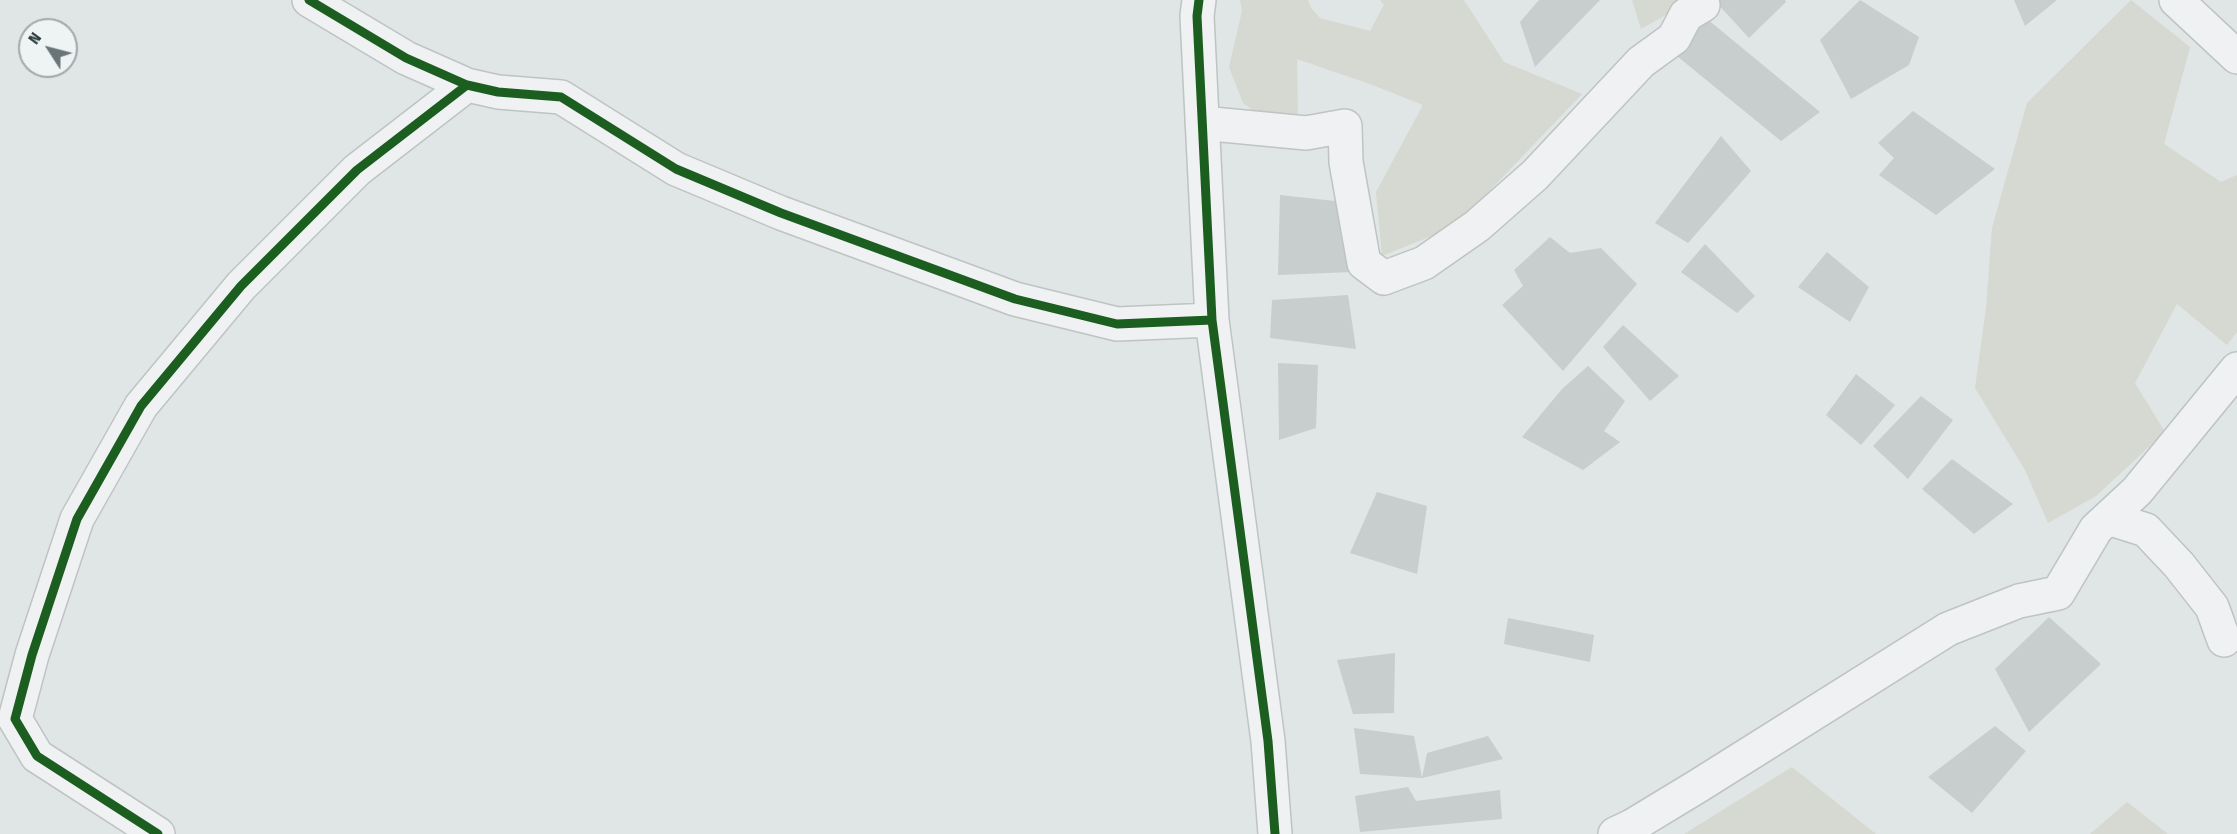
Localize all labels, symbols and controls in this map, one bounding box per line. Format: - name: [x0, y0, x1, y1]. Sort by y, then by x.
- north arrow: [18, 18, 78, 78]
- text: N: [24, 29, 45, 48]

